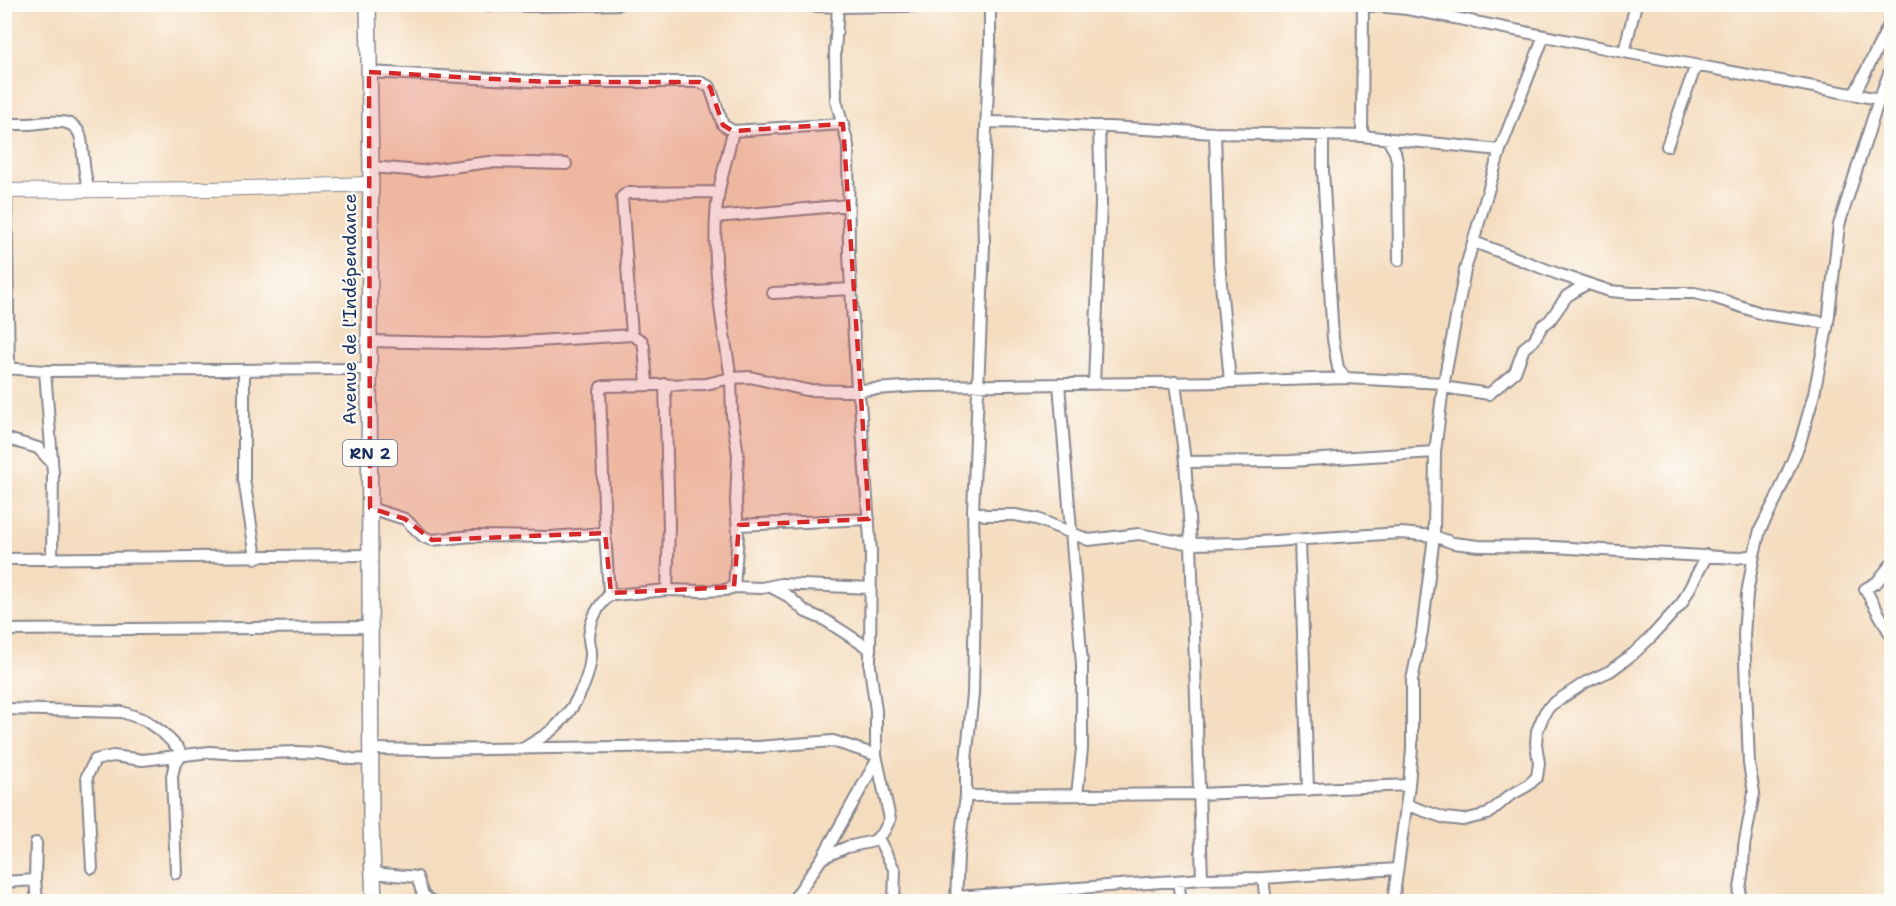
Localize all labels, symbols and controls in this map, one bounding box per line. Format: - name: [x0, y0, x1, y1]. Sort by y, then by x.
- street label: Avenue de l'Indépendance: [338, 193, 362, 425]
- road number: RN 2: [343, 440, 397, 466]

